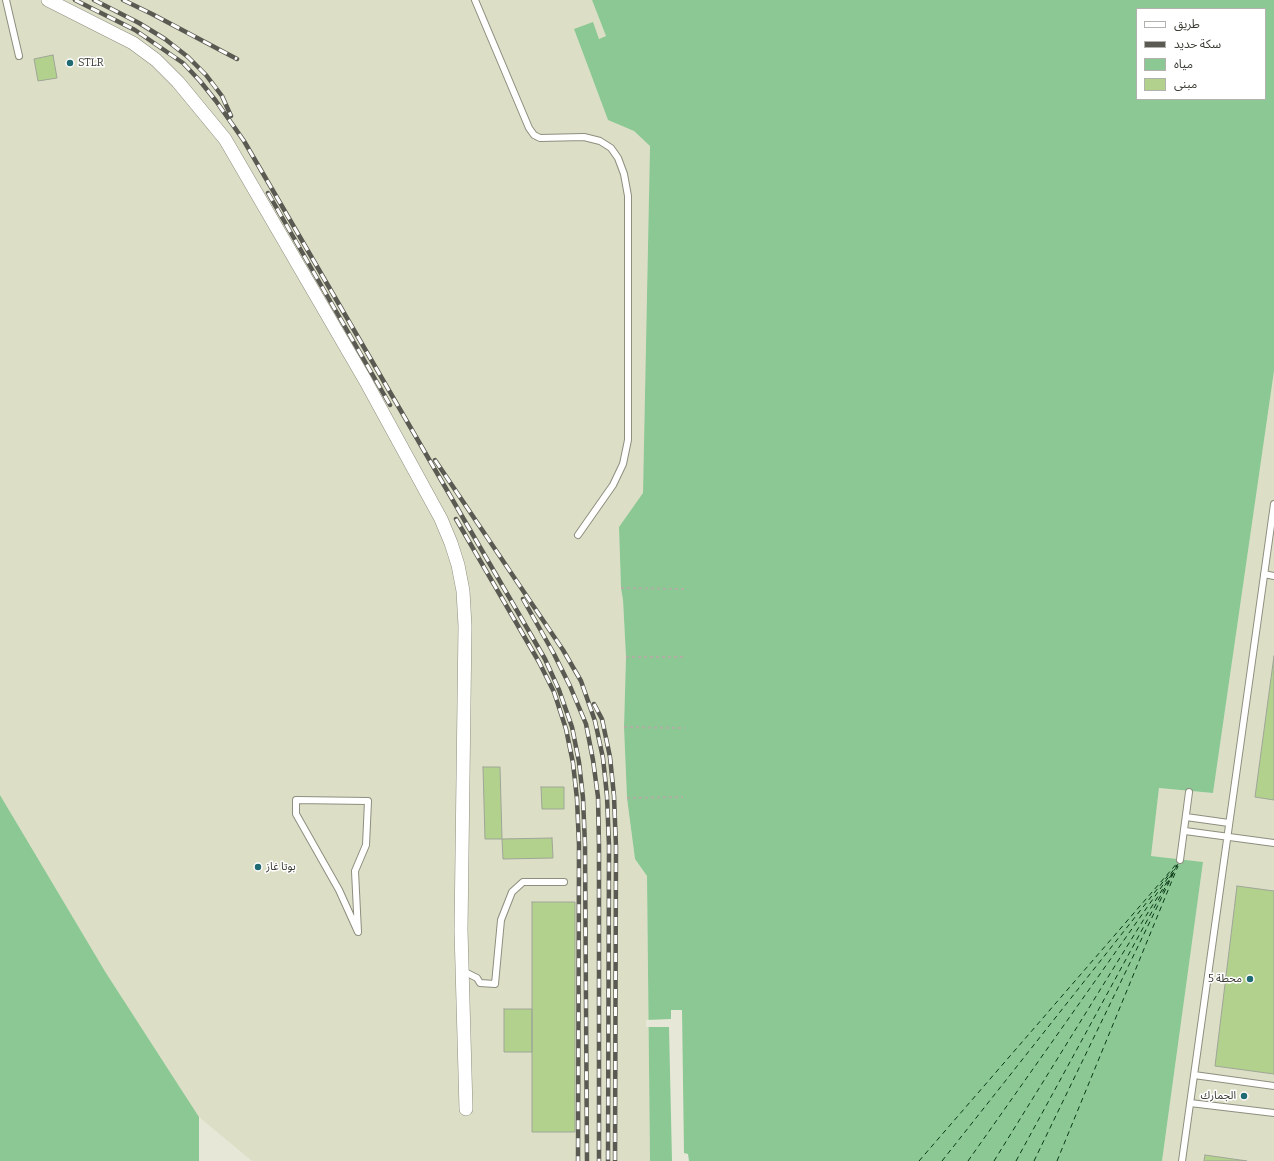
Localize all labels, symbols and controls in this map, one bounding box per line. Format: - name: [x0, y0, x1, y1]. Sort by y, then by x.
- legend: [1136, 8, 1266, 100]
- text: طريق: [1174, 17, 1200, 31]
- text: سكة حديد: [1174, 37, 1221, 51]
- place label: STLR: [78, 56, 104, 70]
- text: مياه: [1174, 57, 1193, 71]
- marker: STLR: [65, 58, 75, 68]
- text: مبنى: [1174, 77, 1197, 91]
- place label: بوتا غاز: [266, 860, 296, 874]
- marker: بوتا غاز: [253, 862, 263, 872]
- place label: محطة 5: [1208, 972, 1242, 986]
- marker: محطة 5: [1245, 974, 1255, 984]
- place label: الجمارك: [1200, 1089, 1236, 1103]
- marker: الجمارك: [1239, 1091, 1249, 1101]

